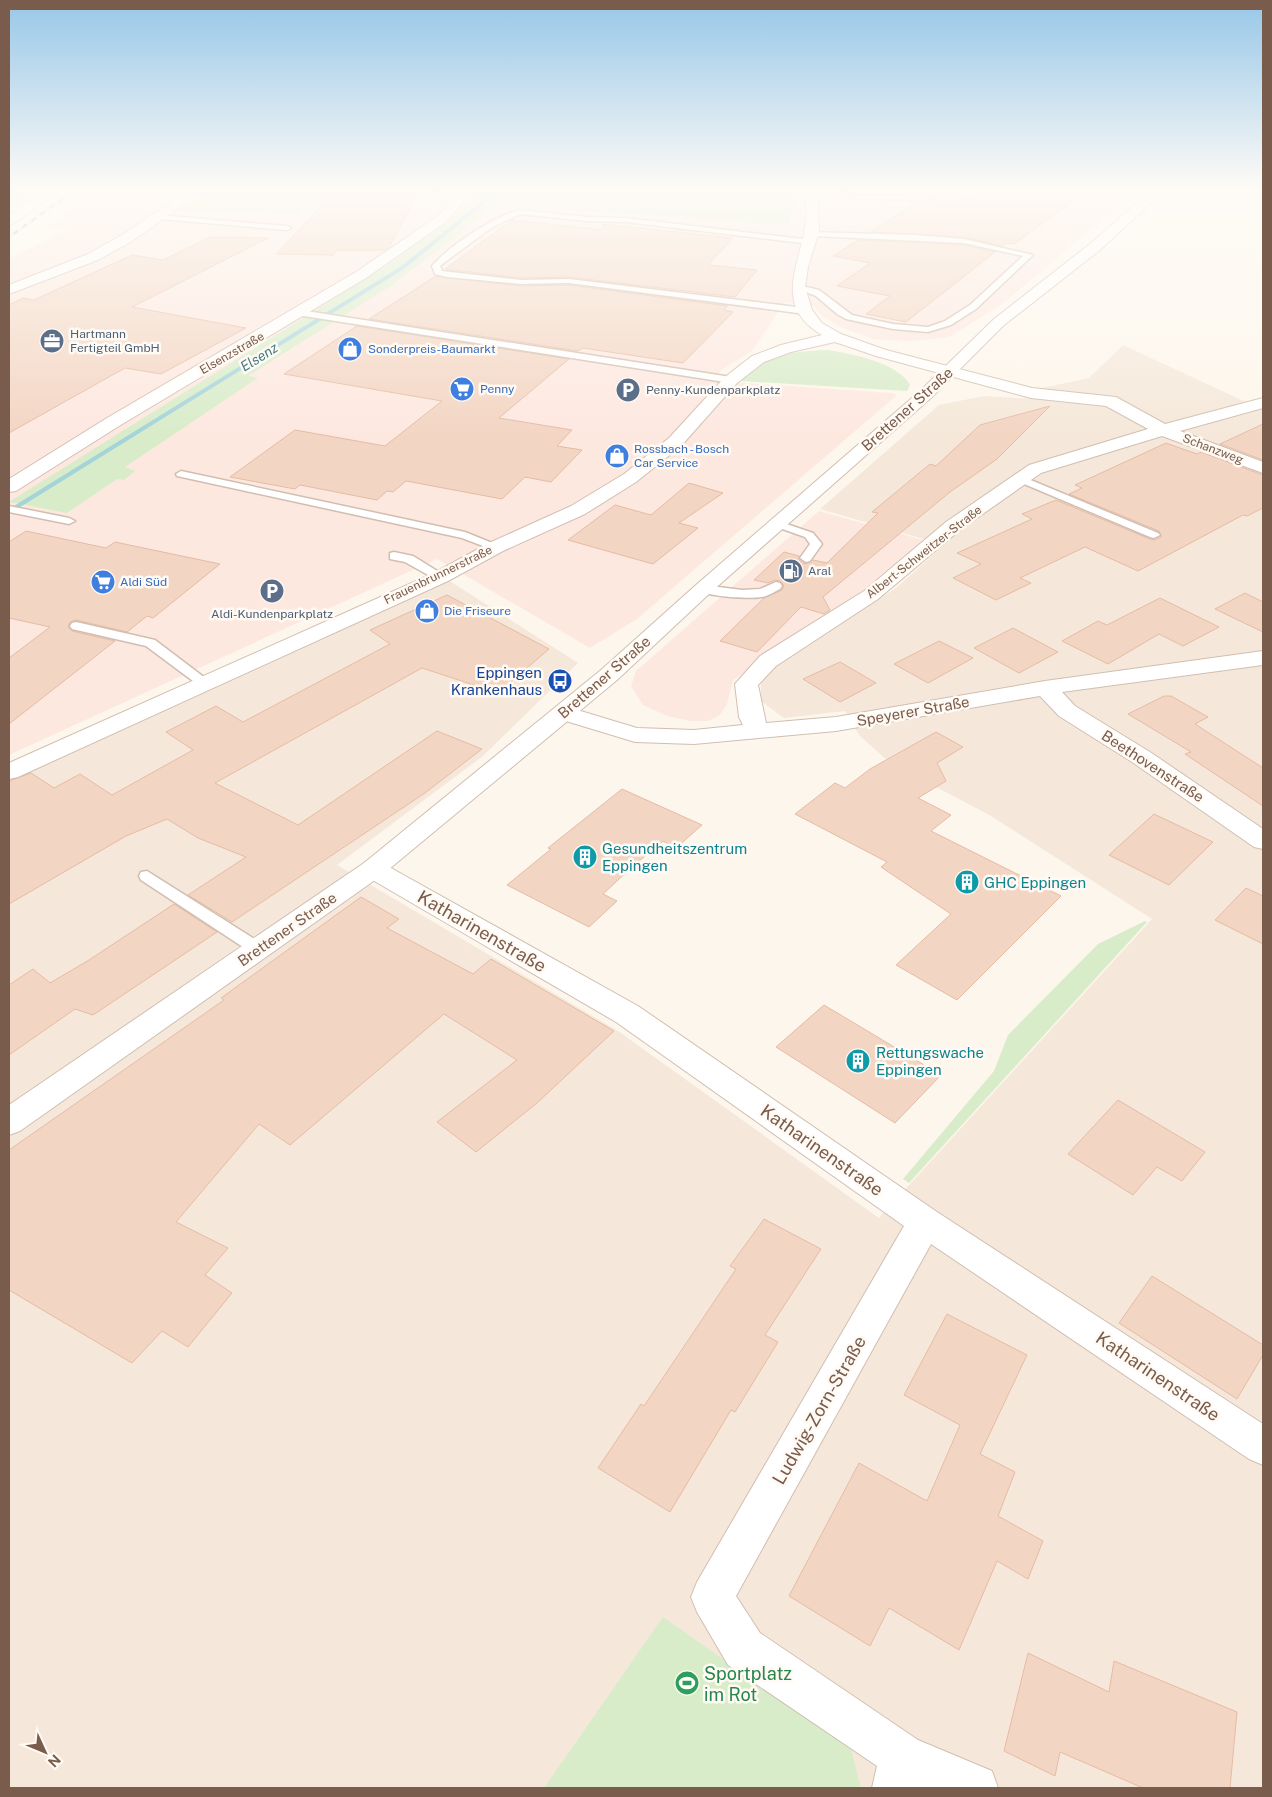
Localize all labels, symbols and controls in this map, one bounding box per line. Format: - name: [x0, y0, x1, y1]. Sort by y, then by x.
- place label: Hartmann Fertigteil GmbH: [70, 327, 160, 355]
- office icon: Hartmann Fertigteil GmbH: [39, 328, 65, 354]
- street label: Elsenzstraße: [197, 329, 267, 377]
- shop icon: Sonderpreis-Baumarkt: [337, 336, 363, 362]
- water label: Elsenz: [237, 339, 281, 375]
- place label: Sonderpreis-Baumarkt: [368, 342, 496, 356]
- street label: Brettener Straße: [858, 364, 956, 454]
- supermarket icon: Penny: [449, 376, 475, 402]
- parking icon: Penny-Kundenparkplatz: [615, 377, 641, 403]
- place label: Penny: [480, 382, 515, 396]
- place label: Penny-Kundenparkplatz: [646, 383, 780, 397]
- street label: Schanzweg: [1181, 431, 1245, 467]
- place label: Rossbach - Bosch Car Service: [634, 442, 729, 470]
- shop icon: Rossbach - Bosch Car Service: [604, 443, 630, 469]
- street label: Albert-Schweitzer-Straße: [864, 503, 985, 601]
- street label: Frauenbrunnerstraße: [382, 543, 495, 607]
- fuel station icon: Aral: [778, 558, 804, 584]
- place label: Aral: [808, 564, 832, 578]
- supermarket icon: Aldi Süd: [90, 569, 116, 595]
- place label: Aldi Süd: [120, 575, 167, 589]
- parking icon: Aldi-Kundenparkplatz: [259, 578, 285, 604]
- shop icon: Die Friseure: [414, 598, 440, 624]
- place label: Die Friseure: [444, 604, 511, 618]
- place label: Aldi-Kundenparkplatz: [211, 607, 333, 621]
- street label: Brettener Straße: [554, 632, 654, 722]
- place label: Eppingen Krankenhaus: [451, 664, 542, 698]
- bus stop icon: Eppingen Krankenhaus: [547, 668, 573, 694]
- street label: Speyerer Straße: [855, 693, 971, 729]
- street label: Beethovenstraße: [1099, 727, 1207, 805]
- place label: Gesundheitszentrum Eppingen: [602, 840, 747, 874]
- building icon: Gesundheitszentrum Eppingen: [572, 844, 598, 870]
- building icon: GHC Eppingen: [954, 869, 980, 895]
- place label: GHC Eppingen: [984, 874, 1086, 891]
- street label: Katharinenstraße: [414, 886, 550, 976]
- street label: Brettener Straße: [234, 889, 340, 969]
- place label: Rettungswache Eppingen: [876, 1044, 984, 1078]
- building icon: Rettungswache Eppingen: [845, 1048, 871, 1074]
- street label: Katharinenstraße: [757, 1100, 887, 1200]
- street label: Katharinenstraße: [1092, 1327, 1224, 1425]
- street label: Ludwig-Zorn-Straße: [768, 1332, 870, 1488]
- place label: Sportplatz im Rot: [704, 1663, 792, 1705]
- sports icon: Sportplatz im Rot: [674, 1670, 700, 1696]
- north arrow: [20, 1727, 70, 1777]
- text: N: [45, 1752, 64, 1771]

